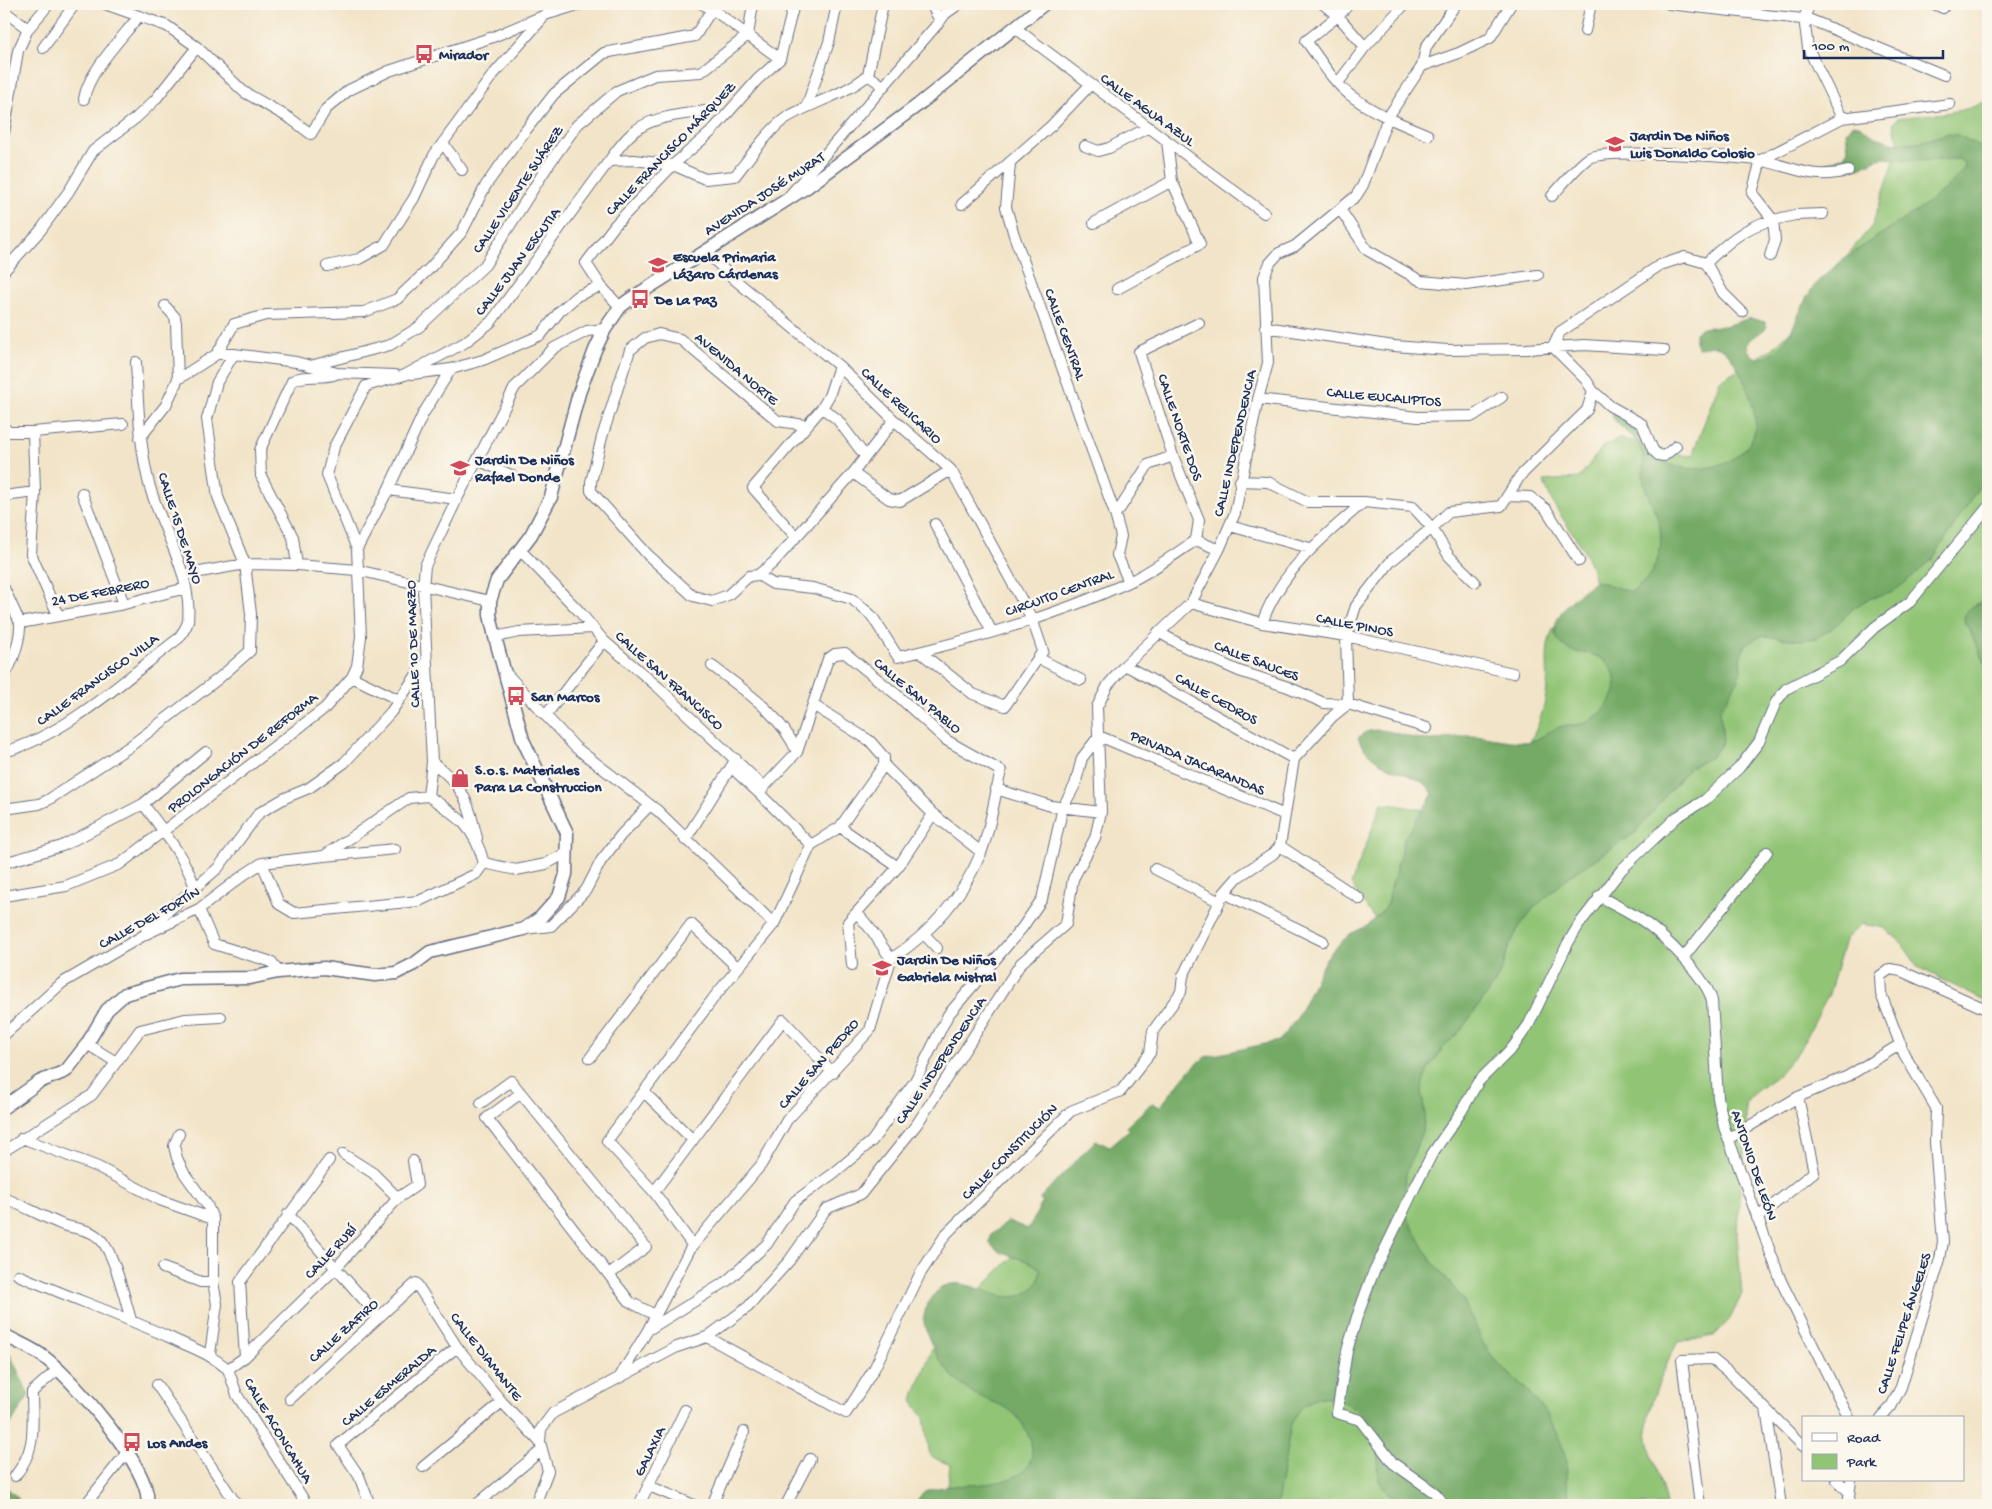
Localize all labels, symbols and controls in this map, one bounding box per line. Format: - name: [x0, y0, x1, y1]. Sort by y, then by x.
- scale bar: [1804, 28, 1943, 60]
- text: 100 m: [1811, 38, 1850, 56]
- bus stop icon: Mirador: [413, 43, 435, 65]
- place label: Mirador: [439, 47, 490, 65]
- street label: CALLE AGUA AZUL: [1096, 70, 1198, 151]
- street label: CALLE FRANCISCO MÁRQUEZ: [603, 78, 740, 220]
- street label: CALLE VICENTE SUÁREZ: [469, 123, 568, 257]
- place label: Jardin De Niños Luis Donaldo Colosio: [1629, 128, 1755, 163]
- school or university icon: Jardin De Niños Luis Donaldo Colosio: [1604, 133, 1626, 155]
- street label: AVENIDA JOSÉ MURAT: [701, 148, 830, 240]
- street label: CALLE JUAN ESCUTIA: [472, 204, 566, 320]
- place label: Escuela Primaria Lázaro Cárdenas: [673, 249, 779, 284]
- school or university icon: Escuela Primaria Lázaro Cárdenas: [647, 254, 669, 276]
- street label: CALLE CENTRAL: [1039, 286, 1089, 383]
- bus stop icon: De La Paz: [629, 288, 651, 310]
- place label: De La Paz: [653, 292, 718, 310]
- street label: AVENIDA NORTE: [690, 329, 782, 410]
- street label: CALLE RELICARIO: [856, 364, 945, 449]
- street label: CALLE INDEPENDENCIA: [1210, 367, 1262, 519]
- street label: CALLE NORTE DOS: [1152, 372, 1206, 484]
- street label: CALLE EUCALIPTOS: [1326, 384, 1442, 412]
- place label: Jardin De Niños Rafael Donde: [474, 452, 575, 487]
- school or university icon: Jardin De Niños Rafael Donde: [449, 457, 471, 479]
- street label: CALLE 15 DE MAYO: [153, 471, 206, 587]
- street label: CIRCUITO CENTRAL: [1003, 566, 1117, 622]
- street label: 24 DE FEBRERO: [50, 575, 151, 611]
- street label: CALLE 10 DE MARZO: [403, 580, 425, 708]
- street label: CALLE PINOS: [1314, 610, 1395, 642]
- street label: CALLE SAN FRANCISCO: [611, 628, 727, 735]
- street label: CALLE FRANCISCO VILLA: [34, 630, 164, 731]
- street label: CALLE SAUCES: [1211, 637, 1301, 686]
- street label: CALLE SAN PABLO: [869, 654, 964, 739]
- street label: CALLE CEDROS: [1171, 670, 1261, 730]
- bus stop icon: San Marcos: [505, 685, 527, 707]
- street label: PROLONGACIÓN DE REFORMA: [164, 689, 323, 818]
- place label: San Marcos: [531, 689, 601, 707]
- street label: PRIVADA JACARANDAS: [1126, 727, 1267, 800]
- place label: S.o.s. Materiales Para La Construccion: [474, 762, 602, 797]
- shop icon: S.o.s. Materiales Para La Construccion: [449, 767, 471, 789]
- street label: CALLE DEL FORTÍN: [96, 883, 204, 954]
- place label: Jardin De Niños Gabriela Mistral: [896, 952, 997, 987]
- school or university icon: Jardin De Niños Gabriela Mistral: [871, 957, 893, 979]
- street label: CALLE INDEPENDENCIA: [892, 993, 992, 1128]
- street label: CALLE SAN PEDRO: [775, 1015, 864, 1113]
- street label: CALLE CONSTITUCIÓN: [958, 1100, 1063, 1204]
- street label: ANTONIO DE LEÓN: [1726, 1108, 1781, 1224]
- street label: CALLE RUBÍ: [301, 1221, 362, 1284]
- street label: CALLE FELIPE ÁNGELES: [1874, 1251, 1936, 1397]
- street label: CALLE ZAFIRO: [306, 1295, 383, 1367]
- street label: CALLE DIAMANTE: [445, 1309, 526, 1406]
- street label: CALLE ESMERALDA: [338, 1341, 441, 1431]
- street label: CALLE ACONCAHUA: [239, 1375, 316, 1488]
- legend: [1802, 1416, 1964, 1482]
- street label: GALAXIA: [631, 1423, 671, 1480]
- text: Road: [1847, 1430, 1881, 1448]
- bus stop icon: Los Andes: [121, 1431, 143, 1453]
- place label: Los Andes: [147, 1435, 209, 1453]
- text: Park: [1846, 1454, 1877, 1472]

